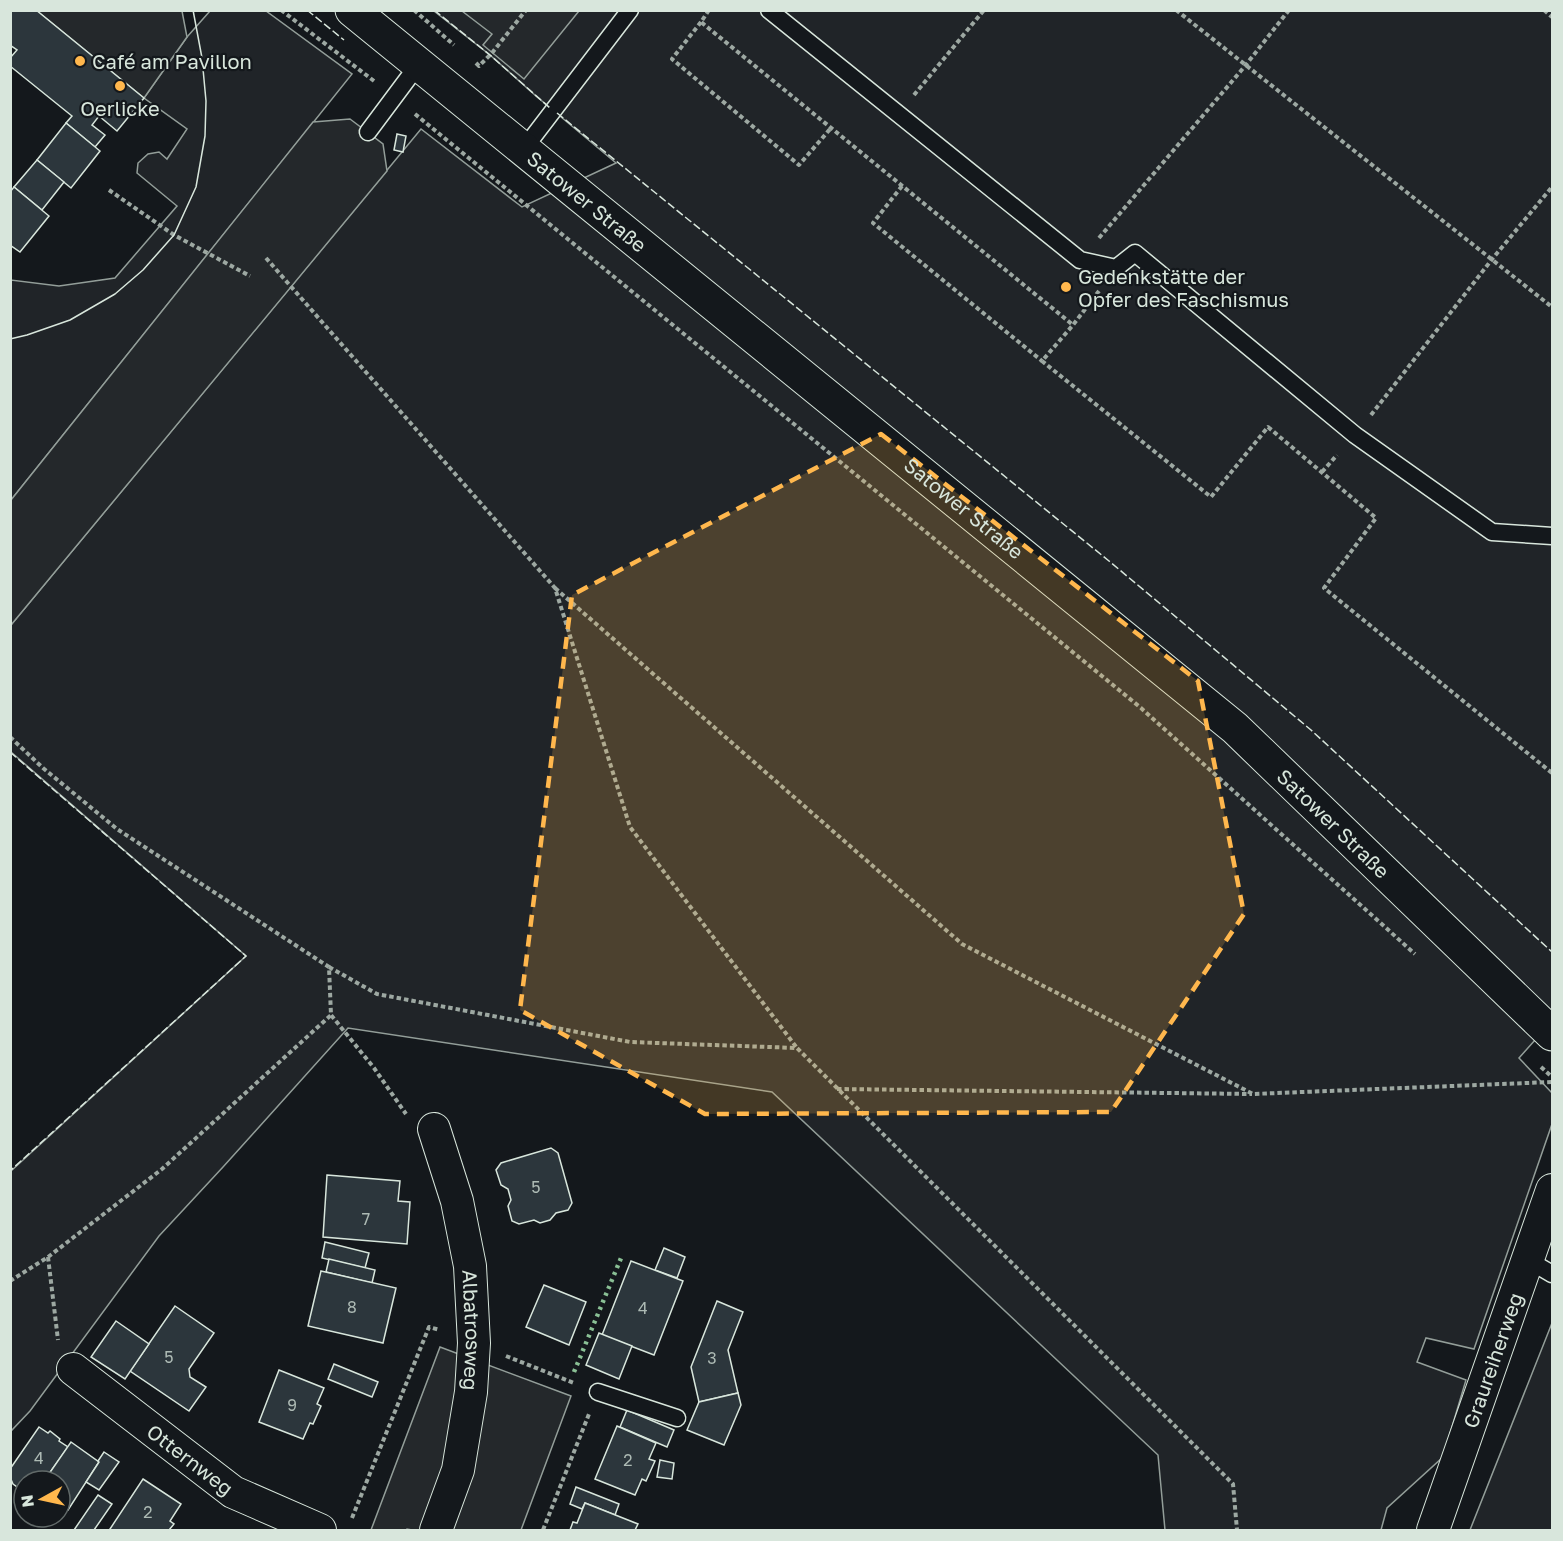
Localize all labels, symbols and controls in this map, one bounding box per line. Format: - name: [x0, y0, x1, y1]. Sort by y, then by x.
- place label: Café am Pavillon: [92, 49, 252, 73]
- marker: Café am Pavillon: [73, 54, 87, 68]
- marker: Oerlicke: [113, 79, 127, 93]
- place label: Oerlicke: [80, 96, 160, 120]
- street label: Satower Straße: [523, 146, 652, 257]
- place label: Gedenkstätte der Opfer des Faschismus: [1078, 264, 1289, 311]
- marker: Gedenkstätte der Opfer des Faschismus: [1059, 280, 1073, 294]
- street label: Satower Straße: [900, 452, 1029, 563]
- street label: Satower Straße: [1272, 764, 1395, 883]
- house number: 5: [531, 1177, 541, 1197]
- house number: 7: [362, 1209, 370, 1229]
- street label: Albatrosweg: [458, 1269, 486, 1391]
- street label: Graureiherweg: [1458, 1289, 1527, 1431]
- house number: 8: [347, 1297, 357, 1317]
- house number: 4: [638, 1298, 648, 1318]
- house number: 5: [164, 1347, 174, 1367]
- house number: 3: [707, 1348, 717, 1368]
- house number: 9: [287, 1395, 297, 1415]
- street label: Otternweg: [143, 1419, 238, 1500]
- house number: 4: [34, 1448, 44, 1468]
- house number: 2: [623, 1450, 633, 1470]
- north arrow: [12, 1469, 72, 1529]
- text: N: [16, 1494, 38, 1509]
- house number: 2: [143, 1502, 153, 1522]

